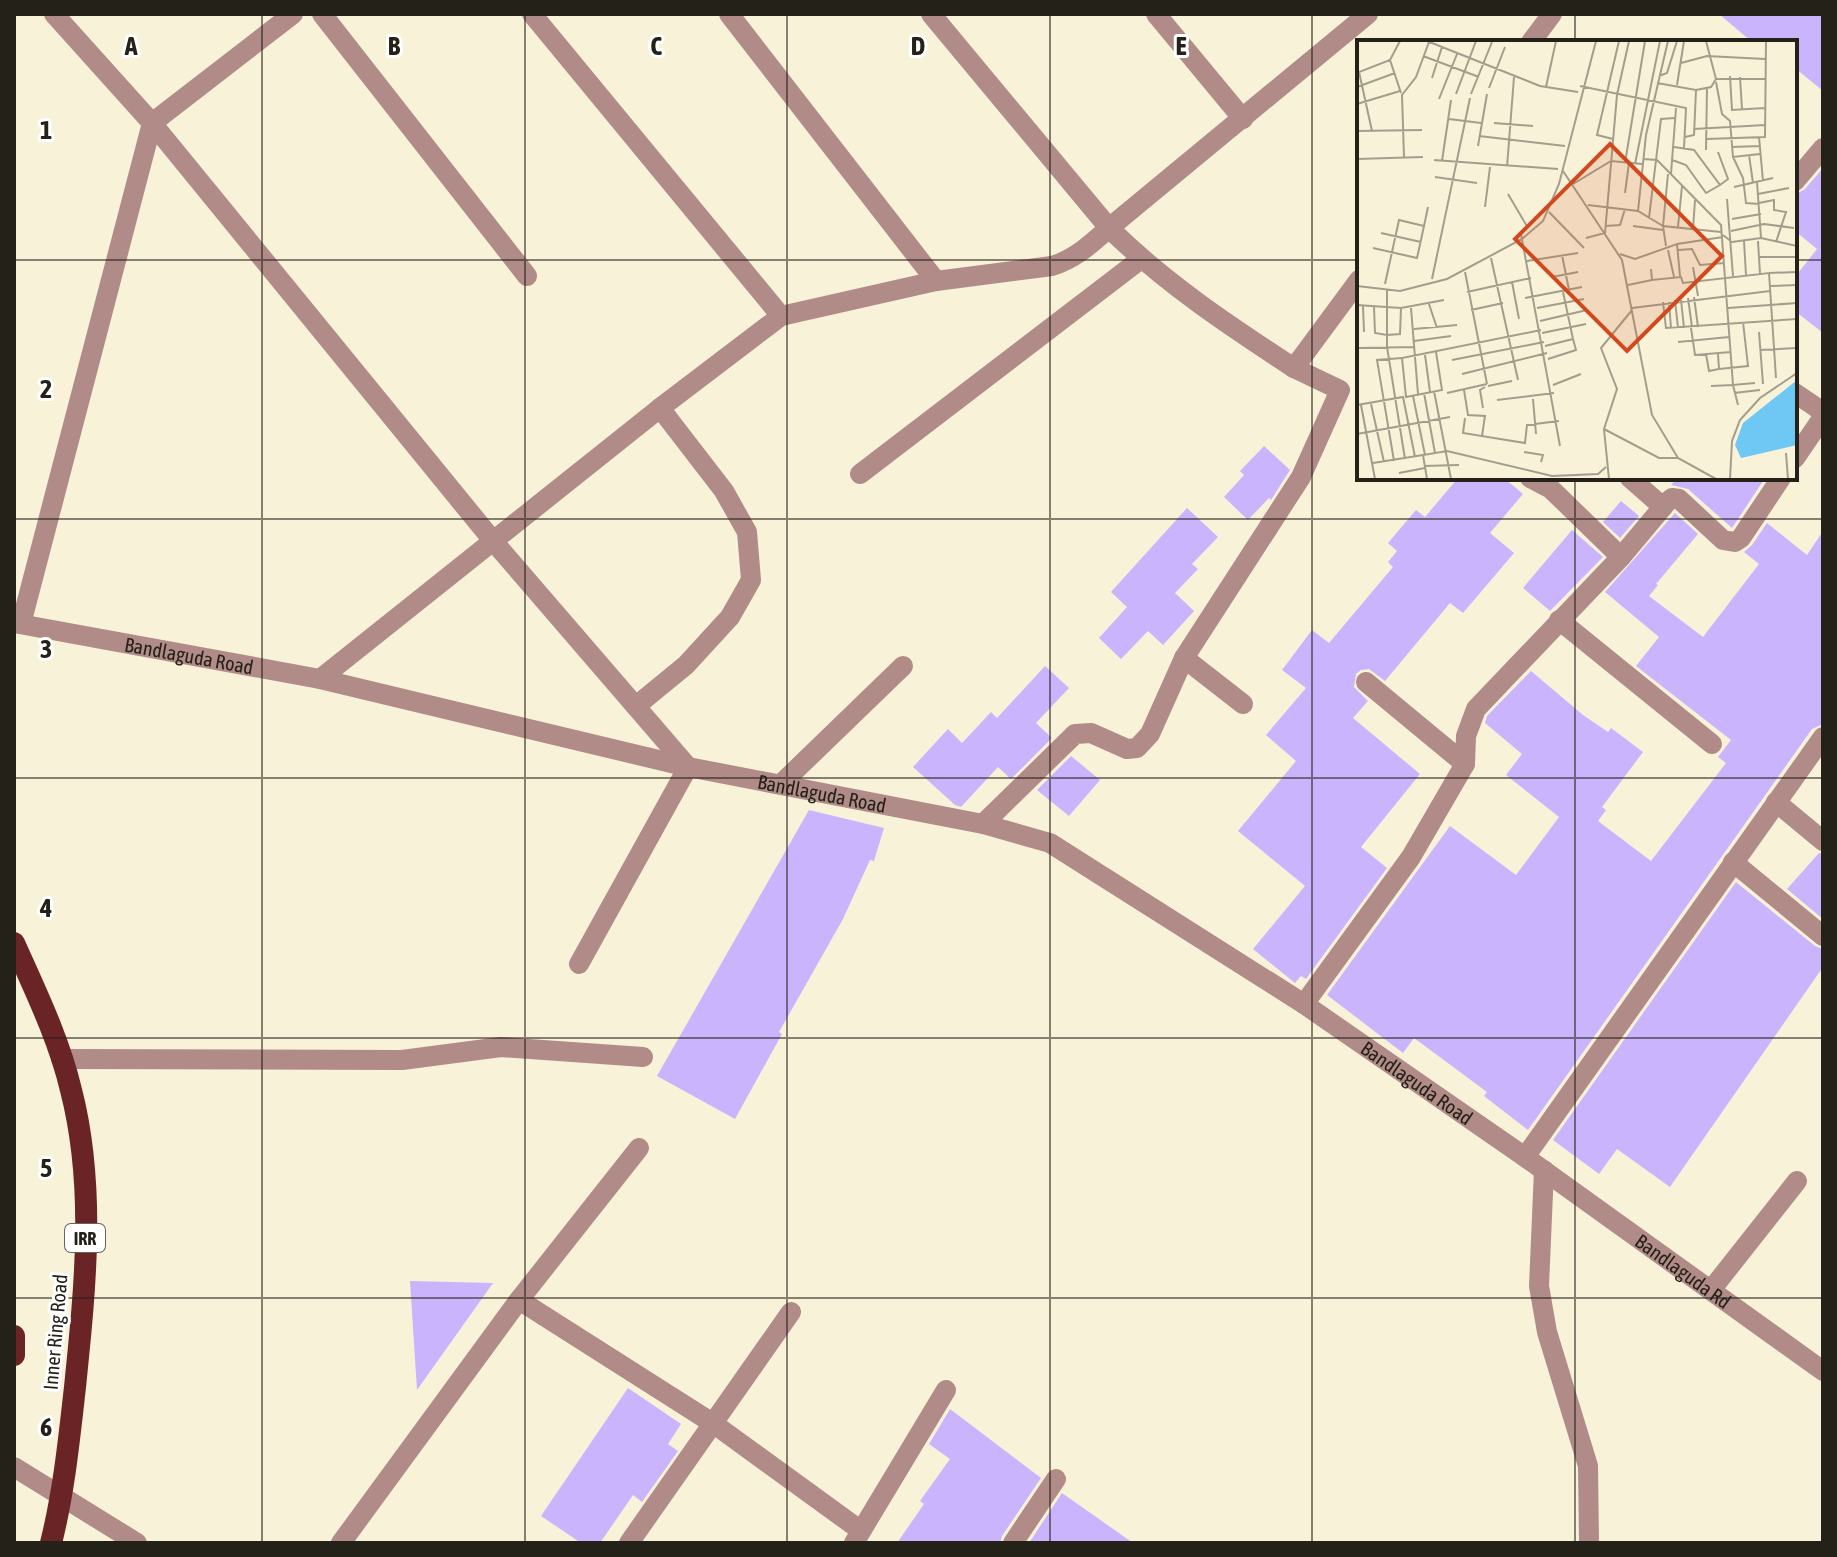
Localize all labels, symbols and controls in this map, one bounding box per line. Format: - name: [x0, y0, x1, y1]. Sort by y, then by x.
- text: A: [124, 31, 138, 61]
- text: B: [388, 31, 401, 61]
- text: C: [650, 31, 662, 61]
- text: D: [911, 31, 925, 61]
- text: E: [1175, 31, 1187, 61]
- inset map: [1357, 40, 1797, 480]
- text: 1: [40, 115, 52, 145]
- text: 2: [40, 374, 52, 404]
- street label: Bandlaguda Road: [123, 632, 255, 678]
- text: 3: [40, 634, 52, 664]
- street label: Bandlaguda Road: [756, 769, 888, 817]
- text: 4: [39, 893, 52, 923]
- street label: Bandlaguda Road: [1357, 1036, 1477, 1129]
- text: 5: [40, 1153, 52, 1183]
- road number: IRR: [65, 1224, 105, 1252]
- street label: Bandlaguda Rd: [1631, 1229, 1735, 1313]
- street label: Inner Ring Road: [38, 1273, 72, 1391]
- text: 6: [40, 1412, 52, 1442]

